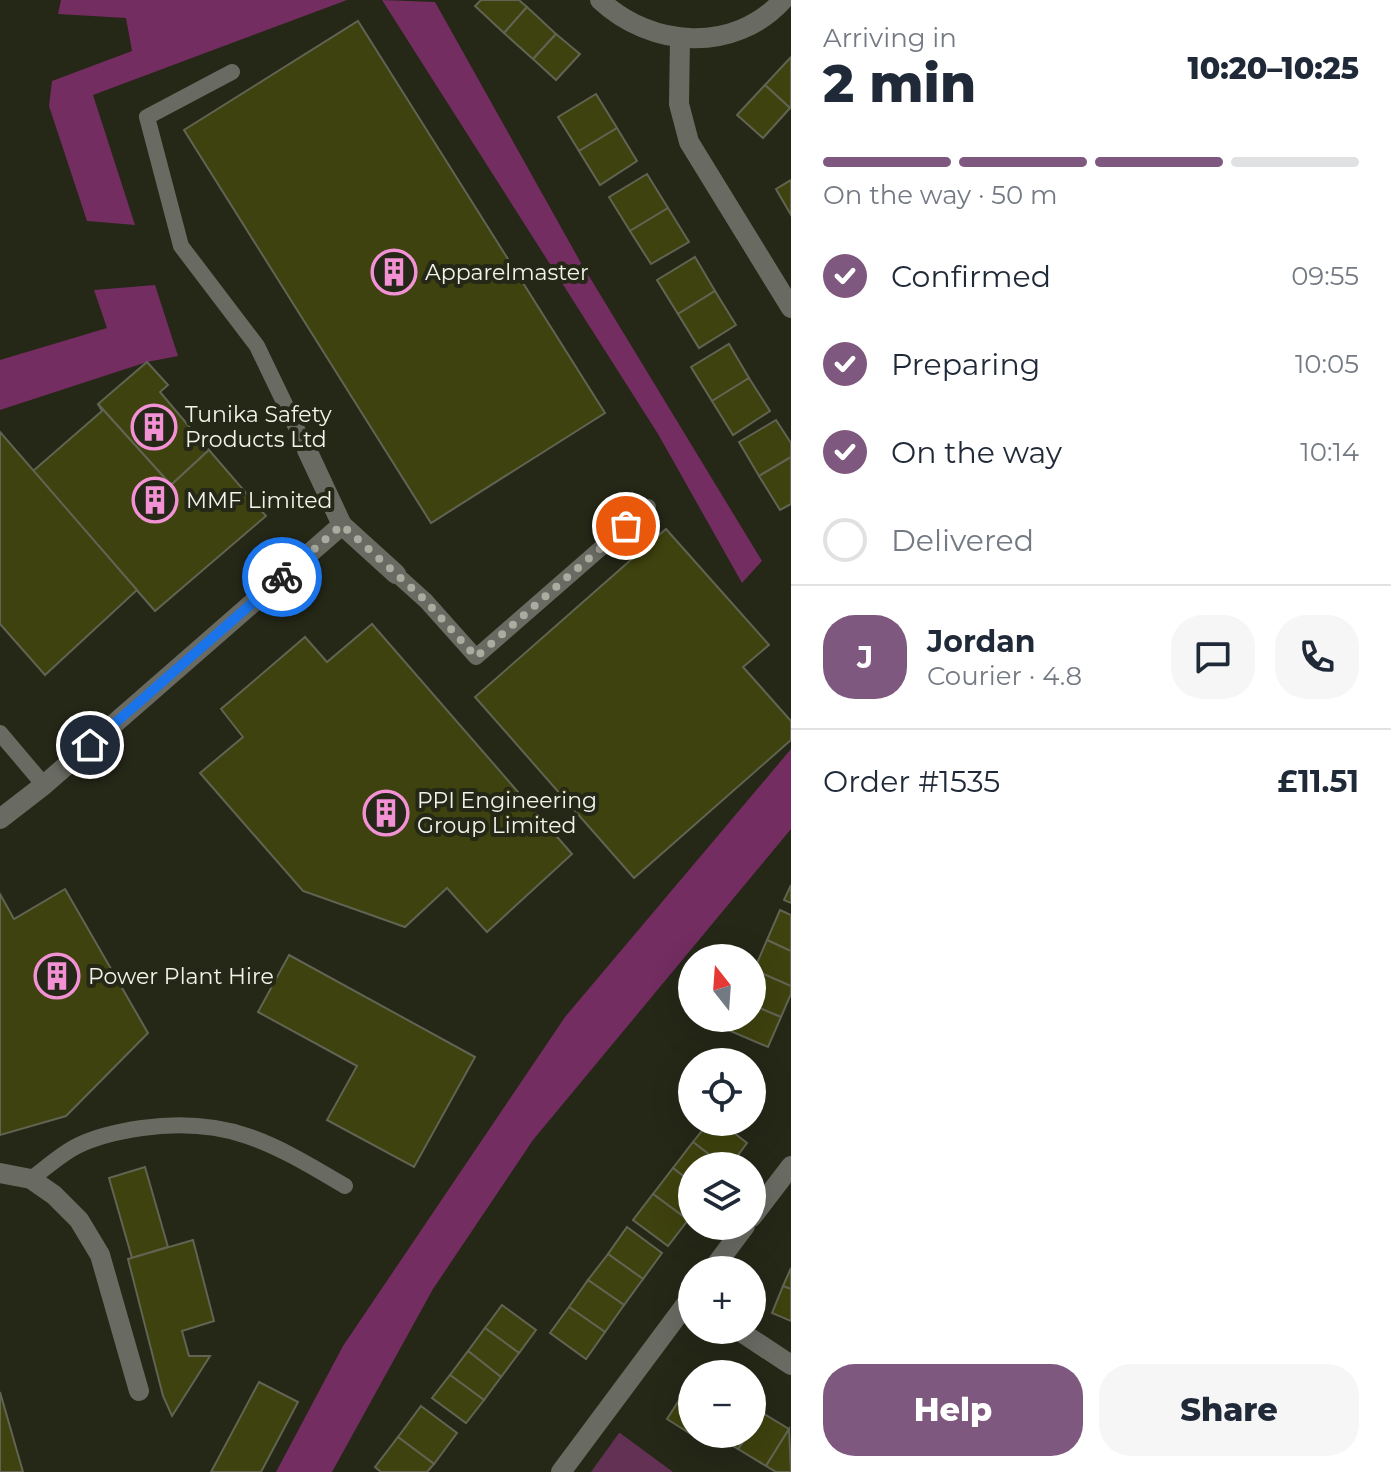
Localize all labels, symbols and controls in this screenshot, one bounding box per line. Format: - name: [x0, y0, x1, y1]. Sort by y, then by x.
- text: Arriving in: [823, 22, 957, 54]
- text: 10:20–10:25: [1188, 50, 1359, 87]
- text: 2 min: [823, 52, 976, 115]
- text: On the way · 50 m: [823, 179, 1058, 211]
- building icon: Apparelmaster: [370, 248, 418, 296]
- icon: check: [823, 254, 867, 298]
- text: Confirmed: [891, 258, 1051, 295]
- place label: Apparelmaster: [425, 259, 589, 286]
- text: 09:55: [1291, 260, 1359, 292]
- icon: check: [823, 342, 867, 386]
- text: Preparing: [891, 346, 1040, 383]
- text: 10:05: [1295, 348, 1359, 380]
- place label: Tunika Safety Products Ltd: [185, 401, 332, 453]
- building icon: Tunika Safety Products Ltd: [130, 403, 178, 451]
- icon: check: [823, 430, 867, 474]
- text: On the way: [891, 434, 1062, 471]
- text: 10:14: [1300, 436, 1359, 468]
- building icon: MMF Limited: [131, 476, 179, 524]
- place label: MMF Limited: [186, 487, 332, 514]
- pin: [592, 492, 660, 560]
- icon: bag: [604, 504, 648, 548]
- text: Delivered: [891, 522, 1034, 559]
- courier: [242, 537, 322, 617]
- icon: bike: [260, 555, 304, 599]
- button: chat: [1171, 615, 1255, 699]
- button: phone: [1275, 615, 1359, 699]
- text: Jordan: [927, 623, 1036, 660]
- text: J: [857, 639, 873, 676]
- text: Courier · 4.8: [927, 660, 1082, 692]
- pin: [56, 711, 124, 779]
- icon: home: [68, 723, 112, 767]
- text: Order #1535: [823, 763, 1000, 800]
- text: £11.51: [1278, 763, 1359, 800]
- place label: PPI Engineering Group Limited: [417, 787, 597, 839]
- building icon: PPI Engineering Group Limited: [362, 789, 410, 837]
- north arrow: [678, 944, 766, 1032]
- map controls: [678, 944, 766, 1448]
- building icon: Power Plant Hire: [33, 952, 81, 1000]
- place label: Power Plant Hire: [88, 963, 274, 990]
- button: locate: [678, 1048, 766, 1136]
- button: layers: [678, 1152, 766, 1240]
- button: +: [678, 1256, 766, 1344]
- button: −: [678, 1360, 766, 1448]
- button: Help: [823, 1364, 1083, 1456]
- button: Share: [1099, 1364, 1359, 1456]

